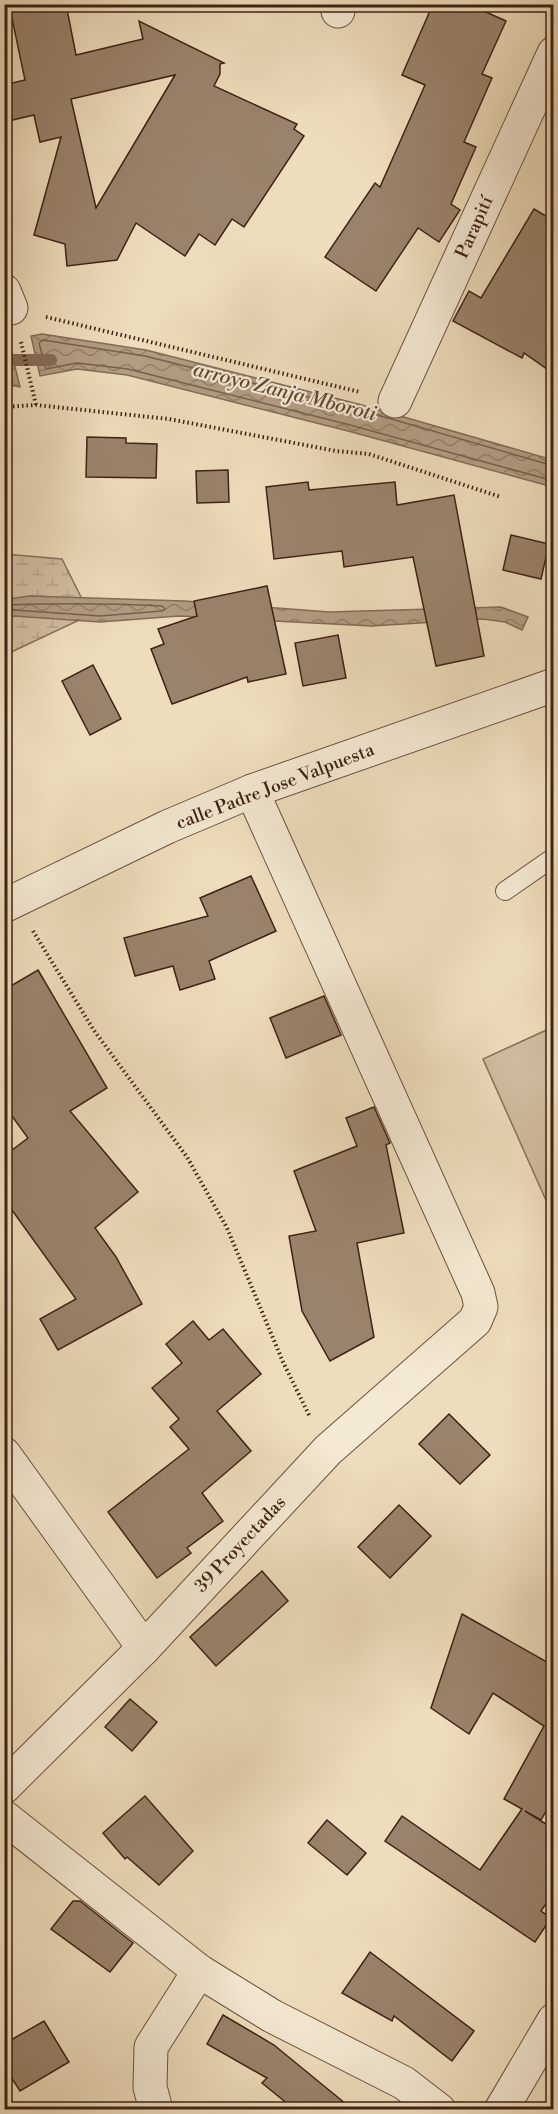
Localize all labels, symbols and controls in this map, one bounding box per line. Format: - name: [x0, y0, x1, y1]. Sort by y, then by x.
- street label: Parapití: [451, 192, 499, 262]
- water label: arroyo Zanja Mboroti: [190, 358, 380, 428]
- street label: calle Padre Jose Valpuesta: [173, 738, 378, 835]
- street label: 39 Proyectadas: [190, 1491, 291, 1597]

